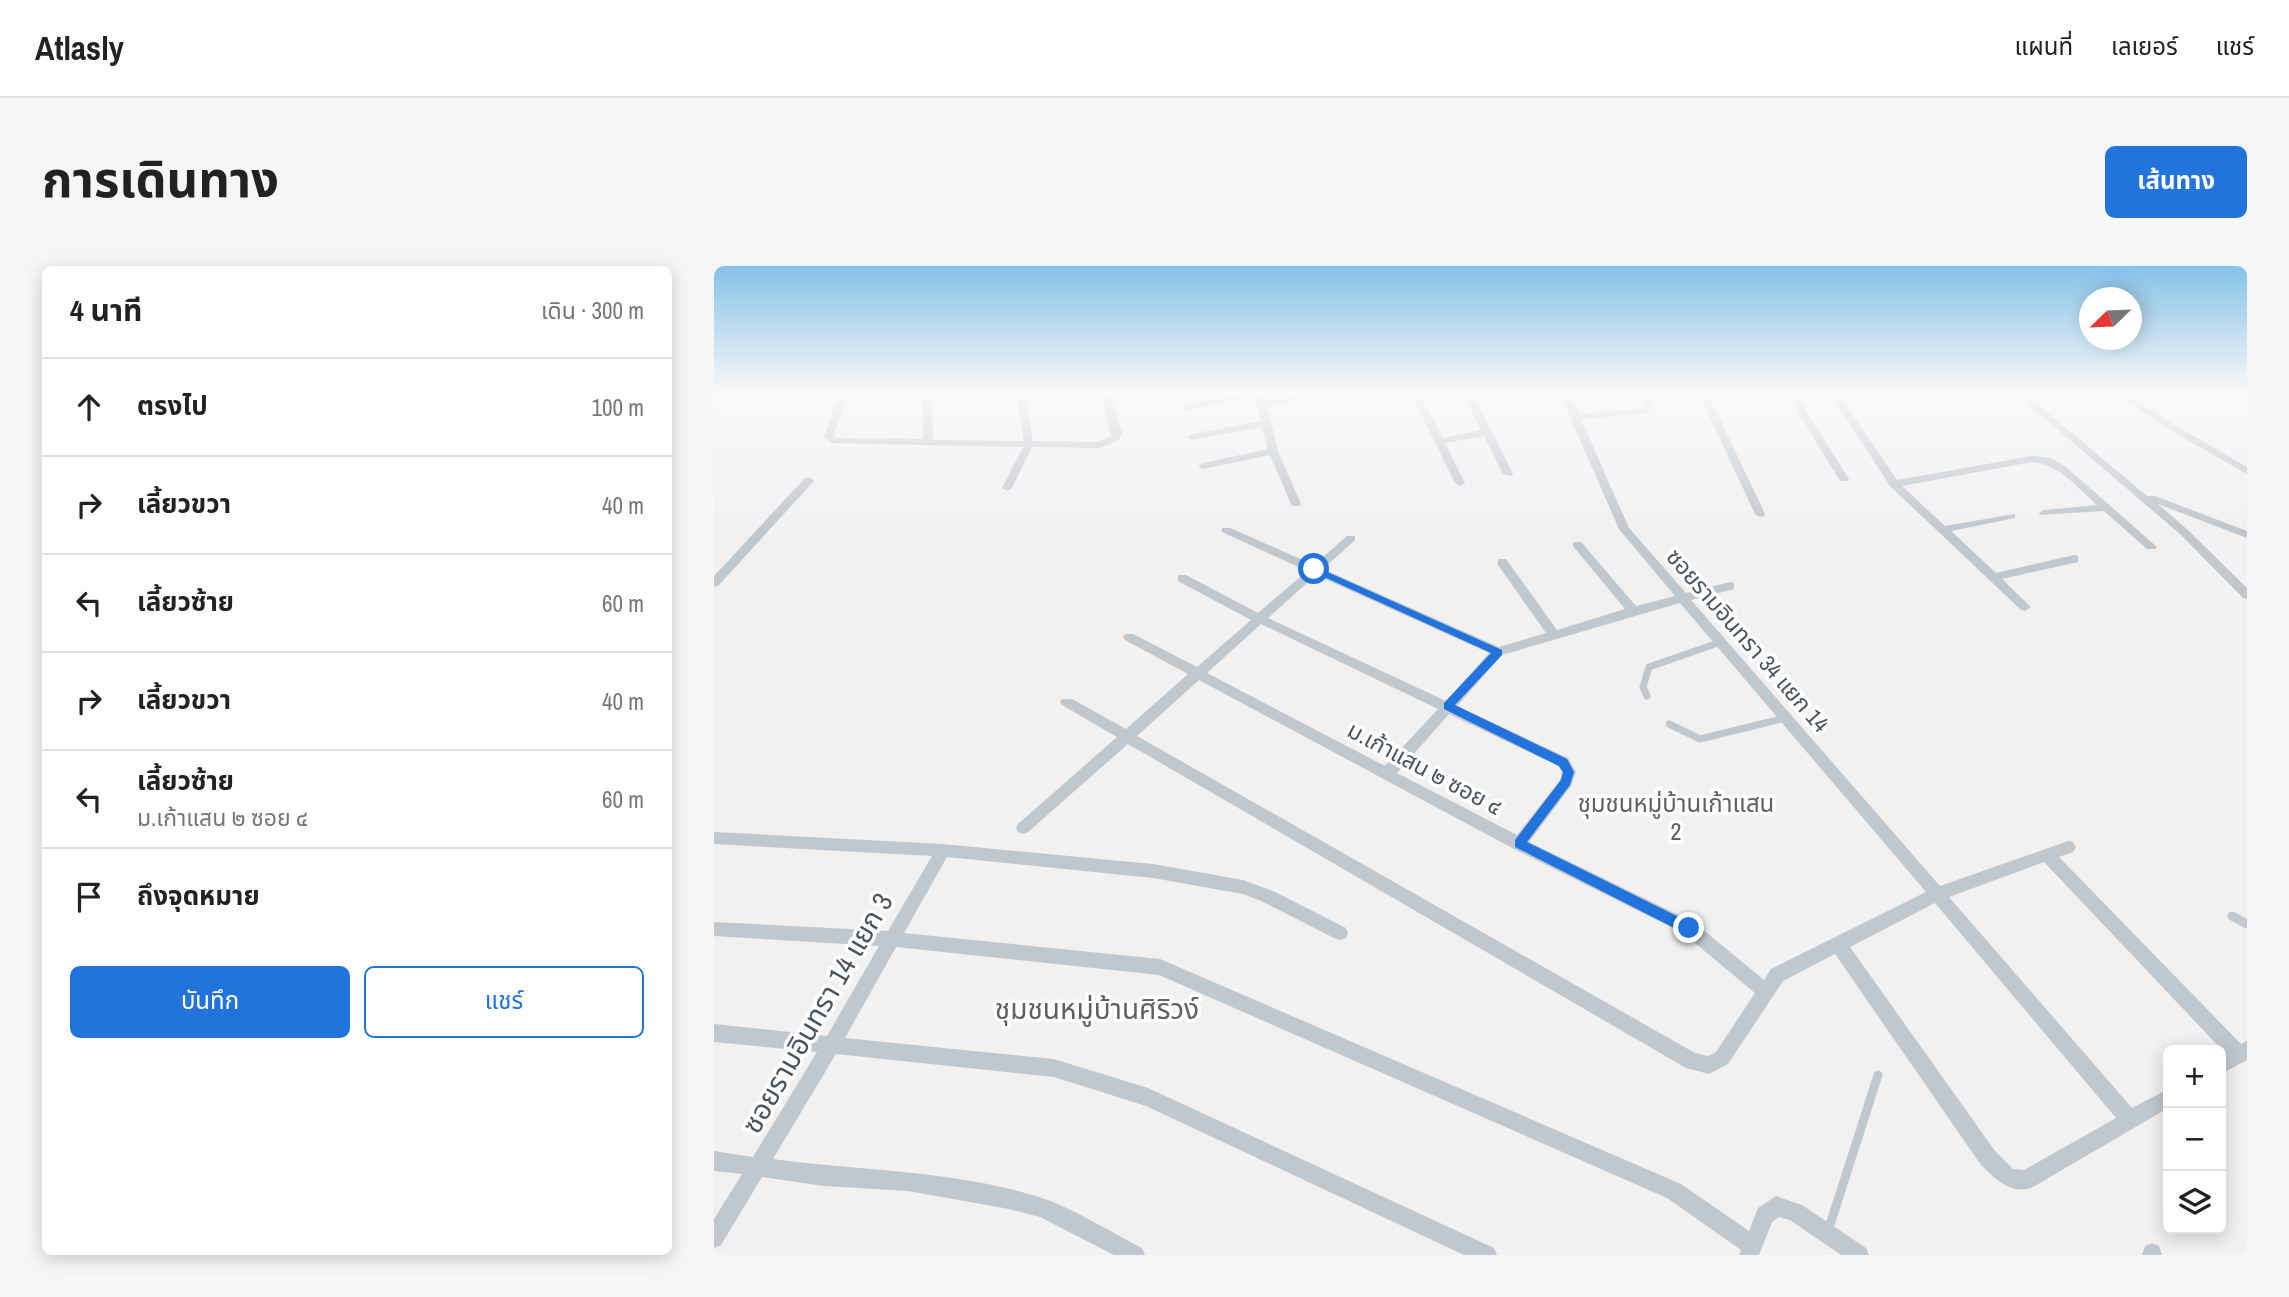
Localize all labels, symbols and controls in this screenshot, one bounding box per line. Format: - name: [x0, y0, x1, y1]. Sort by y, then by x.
- text: Atlasly: [35, 26, 124, 70]
- text: แผนที่: [2015, 30, 2073, 62]
- text: เลเยอร์: [2111, 30, 2178, 62]
- text: แชร์: [2216, 30, 2254, 62]
- text: การเดินทาง: [42, 146, 279, 212]
- button: เส้นทาง: [2105, 146, 2247, 218]
- north arrow: [2079, 287, 2142, 350]
- text: 4 นาที: [70, 290, 142, 330]
- text: เดิน · 300 m: [541, 295, 644, 326]
- icon: ahead: [70, 388, 108, 426]
- text: ตรงไป: [137, 388, 208, 423]
- text: 100 m: [592, 392, 644, 423]
- icon: right: [70, 486, 108, 524]
- text: เลี้ยวขวา: [137, 486, 231, 521]
- text: 40 m: [602, 490, 644, 521]
- street label: ซอยรามอินทรา 34 แยก 14: [1660, 542, 1837, 739]
- route start: [1298, 553, 1329, 584]
- icon: left: [70, 584, 108, 622]
- text: เลี้ยวซ้าย: [137, 584, 234, 619]
- text: 60 m: [602, 588, 644, 619]
- icon: right: [70, 682, 108, 720]
- text: เลี้ยวขวา: [137, 682, 231, 717]
- text: 40 m: [602, 686, 644, 717]
- street label: ม.เก้าแสน ๒ ซอย ๔: [1342, 714, 1508, 822]
- text: เลี้ยวซ้าย: [137, 763, 234, 798]
- icon: left: [70, 780, 108, 818]
- text: 60 m: [602, 784, 644, 815]
- district label: ชุมชนหมู่บ้านเก้าแสน 2: [1578, 787, 1774, 847]
- text: ม.เก้าแสน ๒ ซอย ๔: [137, 802, 308, 833]
- icon: arrive: [70, 878, 108, 916]
- text: ถึงจุดหมาย: [137, 878, 260, 913]
- street label: ซอยรามอินทรา 14 แยก 3: [733, 886, 901, 1140]
- route end: [1673, 912, 1704, 943]
- button: บันทึก: [70, 966, 350, 1038]
- button: แชร์: [364, 966, 644, 1038]
- district label: ชุมชนหมู่บ้านศิริวง์: [995, 990, 1199, 1028]
- map controls: [2163, 1045, 2226, 1234]
- button: +: [2163, 1045, 2226, 1108]
- button: −: [2163, 1108, 2226, 1171]
- button: layers: [2163, 1171, 2226, 1234]

